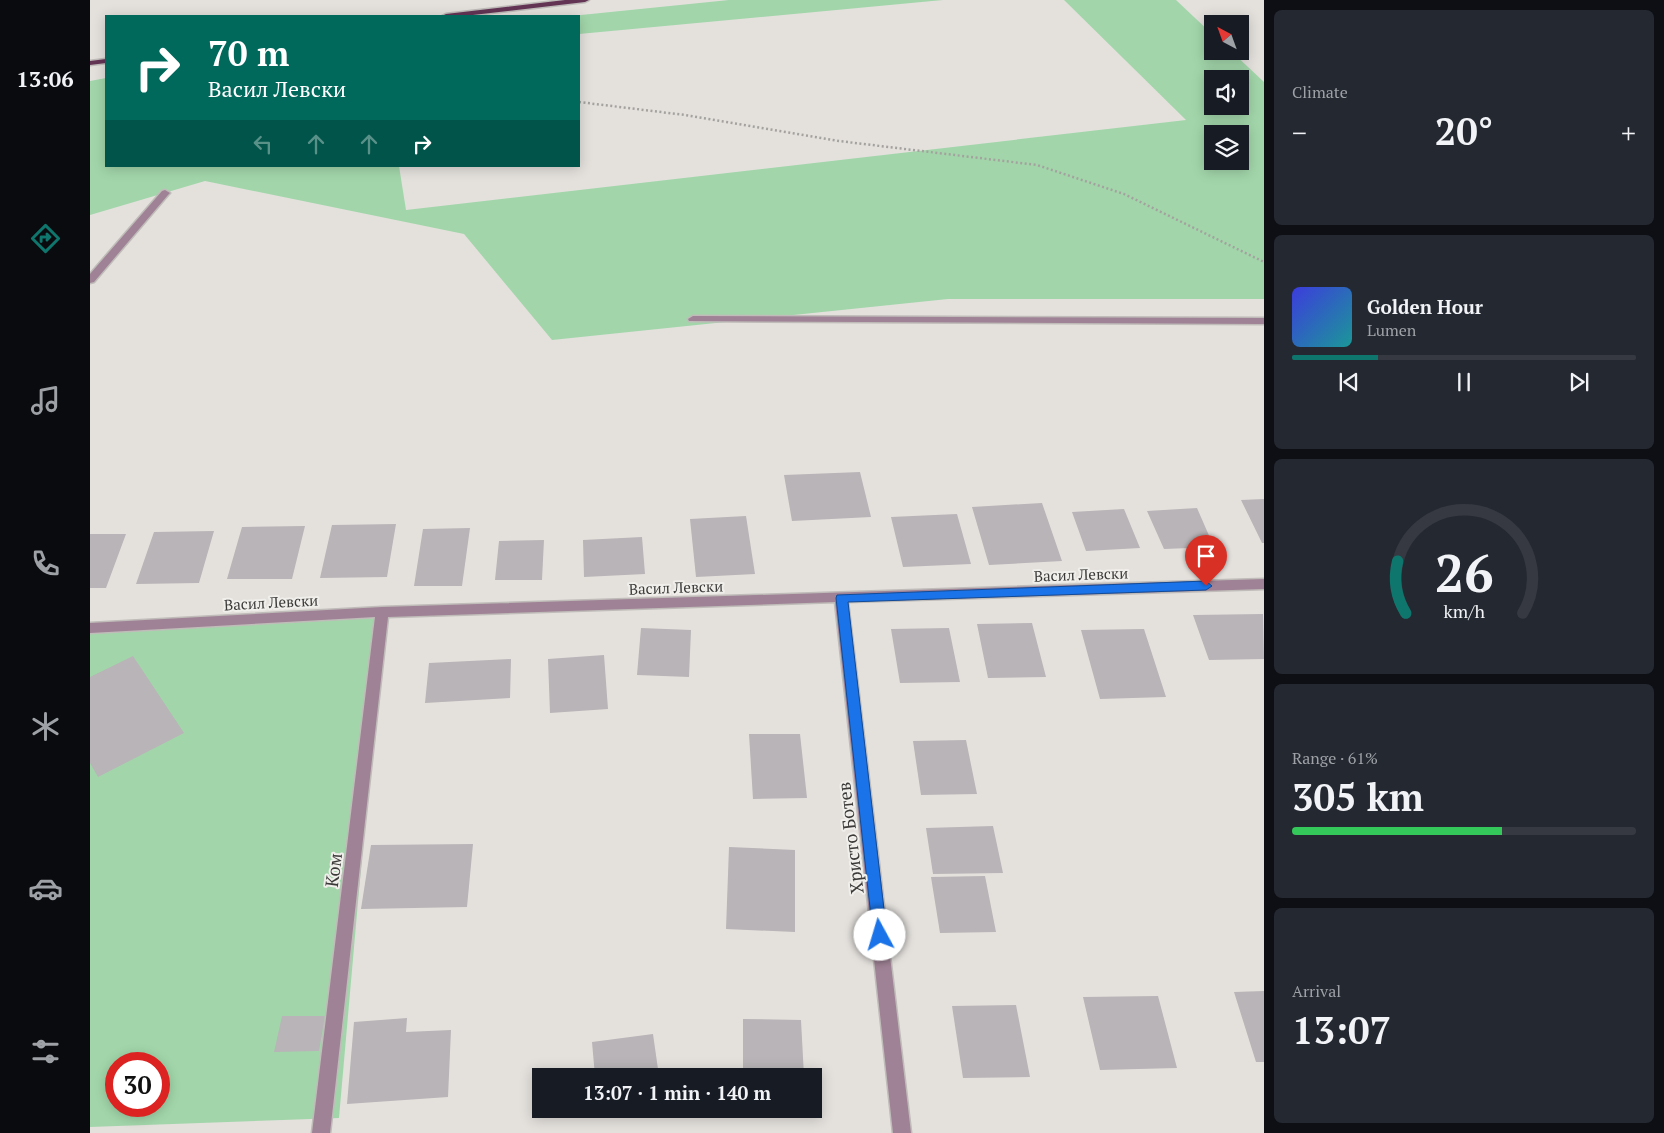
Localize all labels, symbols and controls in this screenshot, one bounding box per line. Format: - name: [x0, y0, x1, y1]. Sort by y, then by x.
- north arrow: [1204, 15, 1249, 60]
- map controls: [1204, 15, 1249, 170]
- text: 70 m: [208, 30, 289, 76]
- icon: right: [125, 35, 190, 100]
- text: 13:06: [16, 64, 74, 93]
- button: sound: [1204, 70, 1249, 115]
- text: Васил Левски: [208, 74, 346, 103]
- text: Climate: [1292, 81, 1348, 103]
- text: 20°: [1435, 106, 1493, 156]
- text: −: [1292, 114, 1307, 151]
- text: +: [1621, 114, 1636, 151]
- button: layers: [1204, 125, 1249, 170]
- icon: left: [249, 130, 277, 158]
- icon: ahead: [302, 130, 330, 158]
- icon: ahead: [355, 130, 383, 158]
- icon: right: [408, 130, 436, 158]
- icon: directions: [28, 221, 63, 256]
- text: Golden Hour: [1367, 294, 1483, 319]
- text: Lumen: [1367, 319, 1416, 341]
- icon: previous: [1335, 368, 1363, 396]
- icon: pause: [1450, 368, 1478, 396]
- icon: next: [1565, 368, 1593, 396]
- icon: music: [28, 383, 63, 418]
- pin: [1185, 535, 1227, 586]
- text: 26: [1435, 538, 1493, 607]
- icon: arrive: [1192, 542, 1220, 570]
- icon: phone: [28, 546, 63, 581]
- street label: Васил Левски: [1034, 562, 1128, 586]
- street label: Васил Левски: [629, 575, 723, 599]
- street label: Васил Левски: [223, 590, 319, 614]
- text: km/h: [1443, 599, 1485, 623]
- icon: climate: [28, 709, 63, 744]
- text: Range · 61%: [1292, 747, 1378, 769]
- text: 305 km: [1292, 772, 1424, 822]
- street label: Христо Ботев: [831, 781, 869, 895]
- street label: Ком: [319, 852, 347, 888]
- icon: car: [28, 871, 63, 906]
- position arrow: [853, 908, 905, 960]
- text: Arrival: [1292, 980, 1341, 1002]
- text: 13:07: [1292, 1005, 1391, 1055]
- icon: filters: [28, 1034, 63, 1069]
- speed limit sign: 30: [105, 1052, 170, 1117]
- text: 13:07 · 1 min · 140 m: [583, 1080, 771, 1105]

